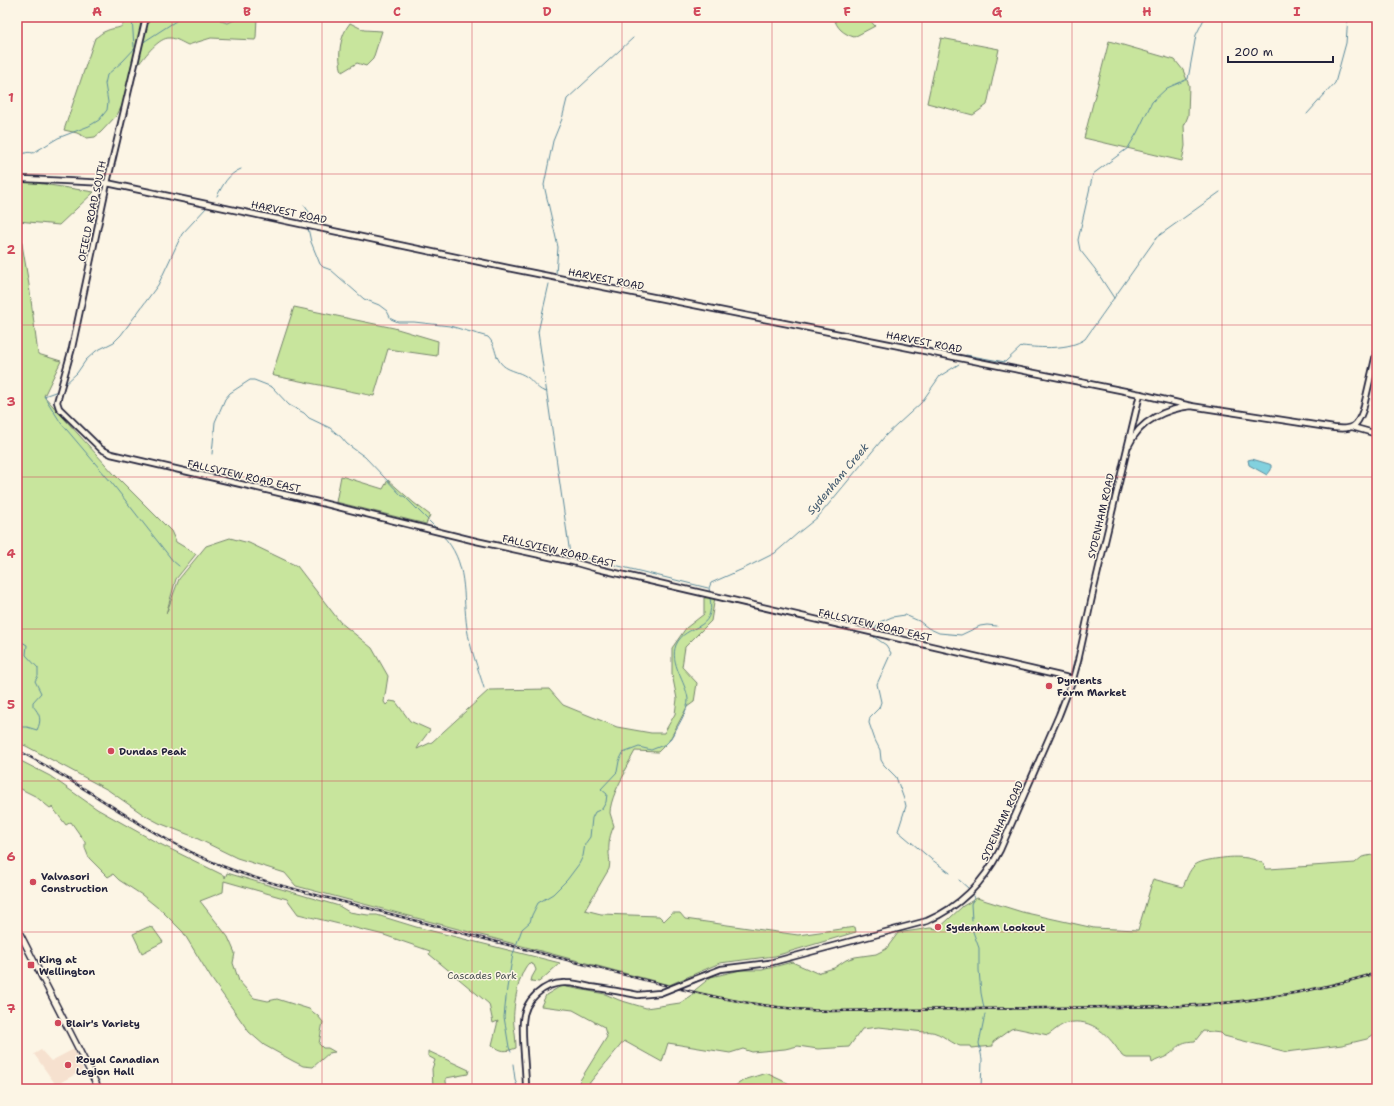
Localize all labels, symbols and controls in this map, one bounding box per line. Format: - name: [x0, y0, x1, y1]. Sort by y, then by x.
- text: A: [92, 3, 102, 20]
- text: B: [243, 3, 251, 20]
- text: C: [393, 3, 401, 20]
- text: D: [542, 3, 552, 20]
- text: E: [693, 3, 702, 20]
- text: F: [843, 3, 851, 20]
- text: G: [992, 3, 1003, 20]
- text: H: [1142, 3, 1152, 20]
- text: I: [1293, 3, 1301, 20]
- scale bar: [1228, 38, 1333, 64]
- text: 200 m: [1234, 44, 1273, 60]
- text: 1: [8, 89, 14, 106]
- street label: OFIELD ROAD SOUTH: [75, 159, 109, 263]
- street label: HARVEST ROAD: [250, 198, 328, 226]
- text: 2: [6, 241, 16, 258]
- street label: HARVEST ROAD: [567, 265, 645, 293]
- street label: HARVEST ROAD: [885, 328, 963, 356]
- text: 3: [6, 393, 16, 410]
- water label: Sydenham Creek: [804, 440, 873, 518]
- street label: FALLSVIEW ROAD EAST: [186, 457, 302, 495]
- street label: SYDENHAM ROAD: [1085, 472, 1117, 560]
- street label: FALLSVIEW ROAD EAST: [501, 532, 617, 570]
- text: 4: [6, 545, 16, 562]
- street label: FALLSVIEW ROAD EAST: [817, 606, 933, 644]
- place label: Dyments Farm Market: [1057, 674, 1126, 699]
- marker: Dyments Farm Market: [1044, 681, 1054, 691]
- text: 5: [7, 696, 15, 713]
- place label: Dundas Peak: [119, 745, 187, 758]
- marker: Dundas Peak: [106, 746, 116, 756]
- street label: SYDENHAM ROAD: [978, 778, 1026, 863]
- text: 6: [6, 848, 16, 865]
- place label: Valvasori Construction: [41, 870, 108, 895]
- marker: Valvasori Construction: [28, 877, 38, 887]
- place label: Sydenham Lookout: [946, 921, 1045, 934]
- marker: Sydenham Lookout: [933, 922, 943, 932]
- place label: King at Wellington: [39, 953, 95, 978]
- marker: King at Wellington: [26, 960, 36, 970]
- park label: Cascades Park: [447, 969, 517, 982]
- text: 7: [6, 1000, 16, 1017]
- place label: Blair's Variety: [66, 1017, 140, 1030]
- marker: Blair's Variety: [53, 1018, 63, 1028]
- place label: Royal Canadian Legion Hall: [76, 1053, 159, 1078]
- marker: Royal Canadian Legion Hall: [63, 1060, 73, 1070]

